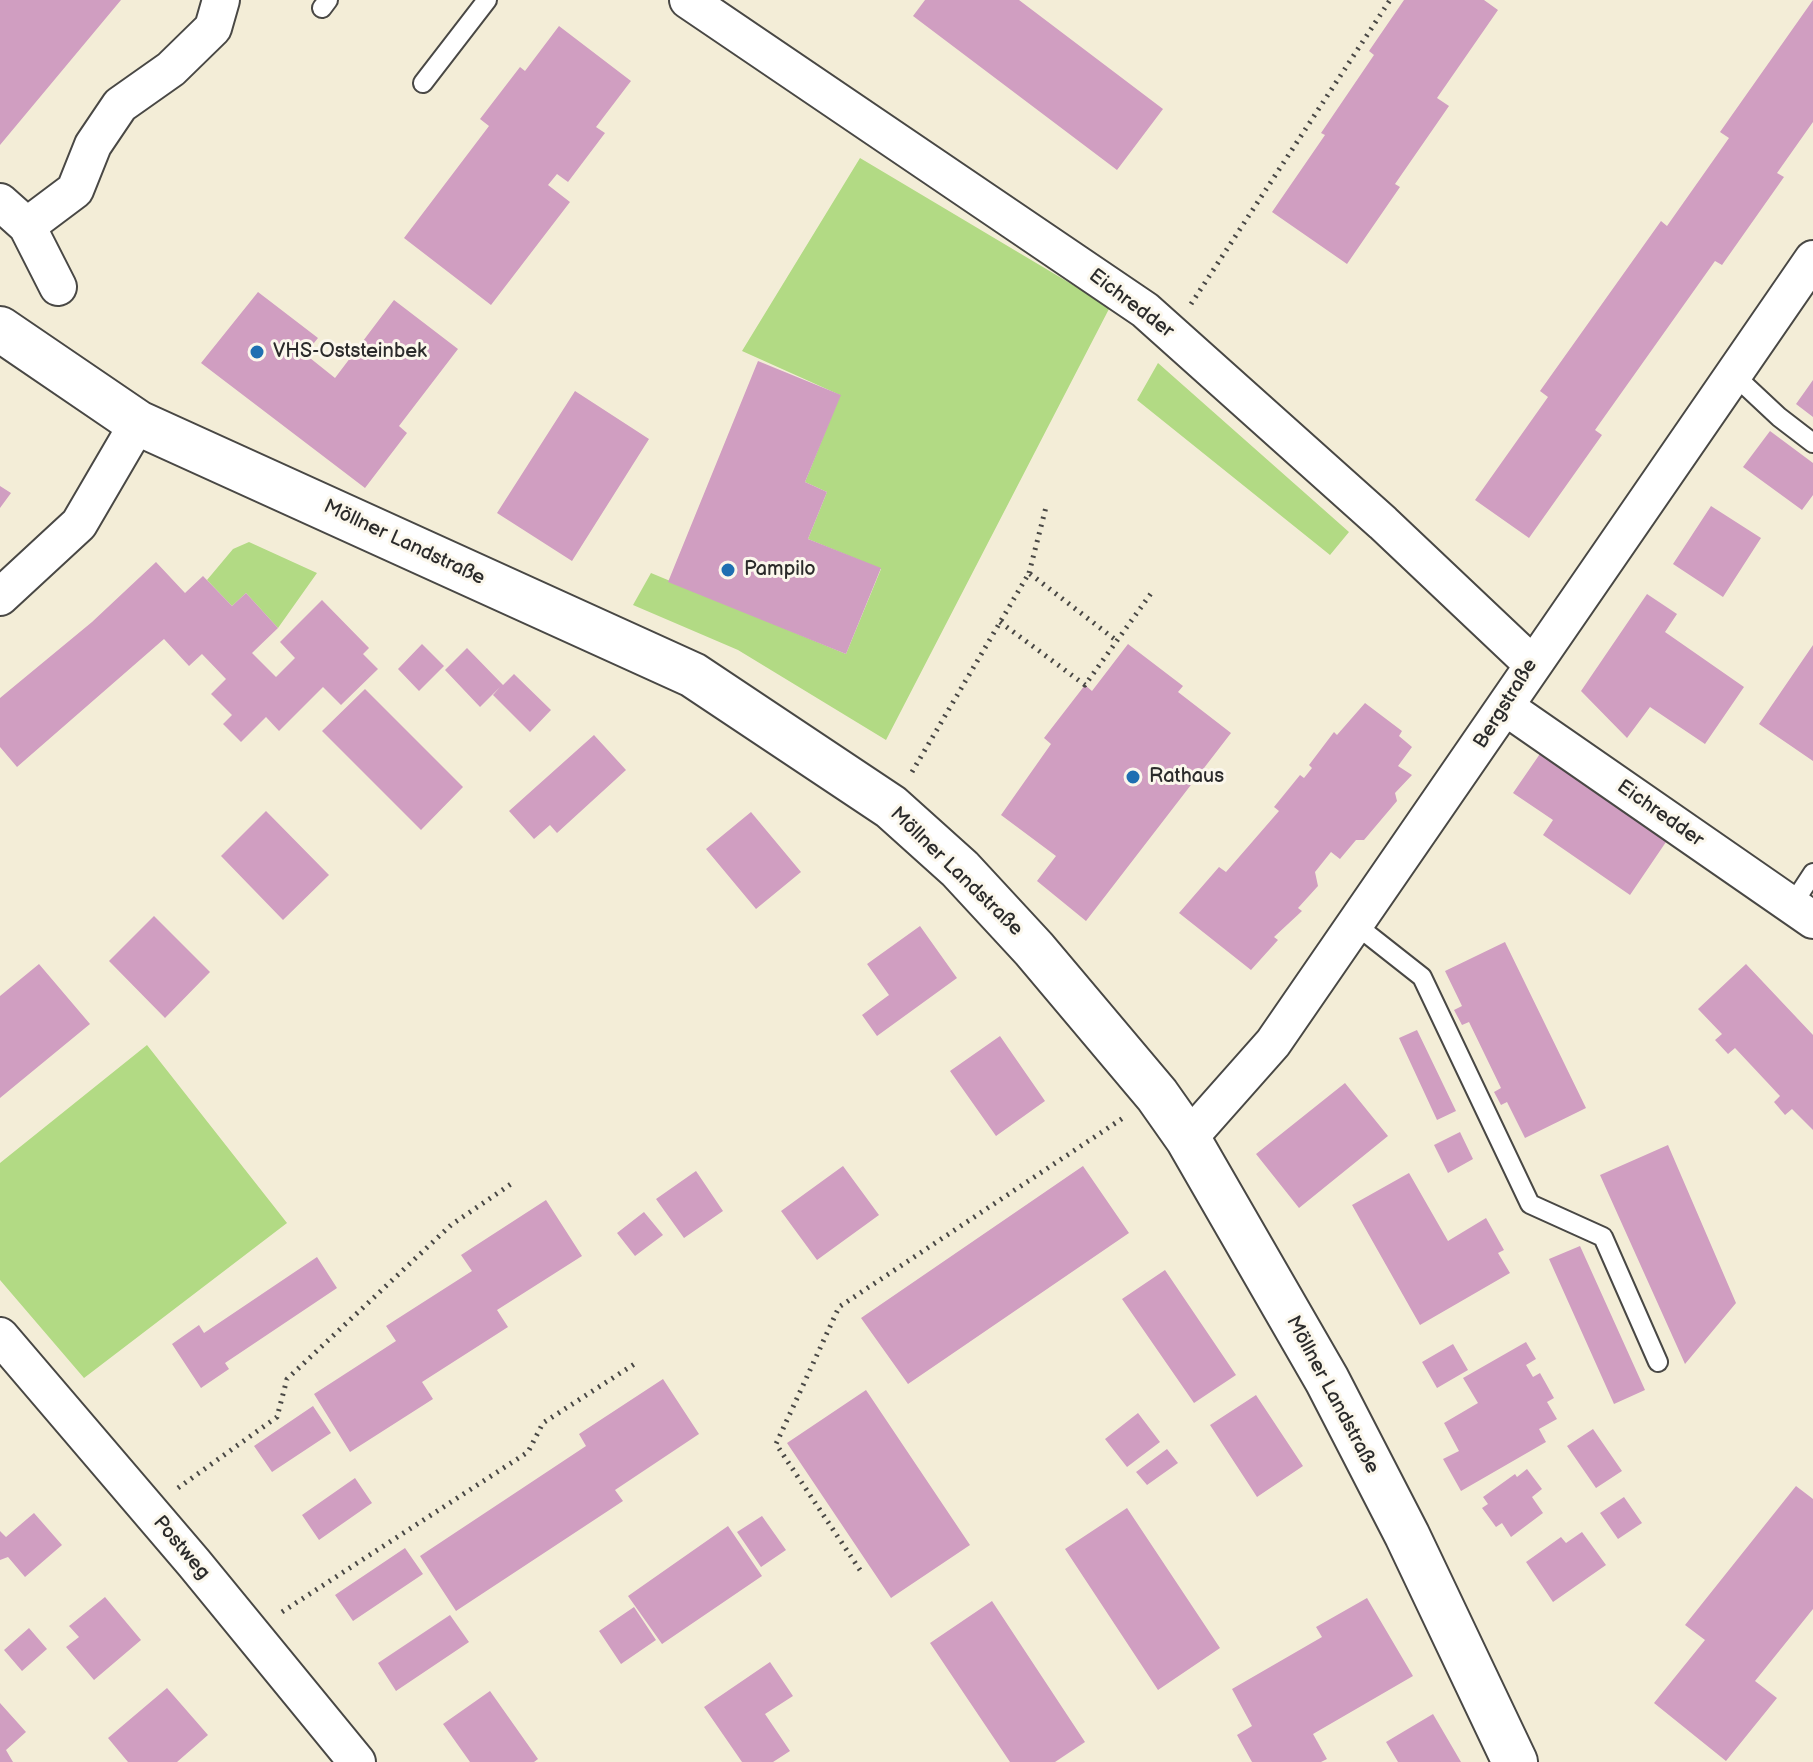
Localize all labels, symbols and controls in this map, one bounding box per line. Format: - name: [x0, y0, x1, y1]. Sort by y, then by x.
- street label: Eichredder: [1084, 264, 1178, 344]
- place label: VHS-Oststeinbek: [273, 340, 427, 364]
- marker: VHS-Oststeinbek: [248, 343, 266, 361]
- street label: Möllner Landstraße: [319, 495, 489, 591]
- place label: Pampilo: [744, 558, 816, 582]
- marker: Pampilo: [719, 561, 737, 579]
- street label: Bergstraße: [1469, 655, 1543, 753]
- place label: Rathaus: [1149, 765, 1224, 789]
- marker: Rathaus: [1124, 768, 1142, 786]
- street label: Eichredder: [1612, 775, 1708, 853]
- street label: Möllner Landstraße: [885, 802, 1027, 942]
- street label: Möllner Landstraße: [1280, 1312, 1384, 1478]
- street label: Postweg: [147, 1511, 215, 1585]

